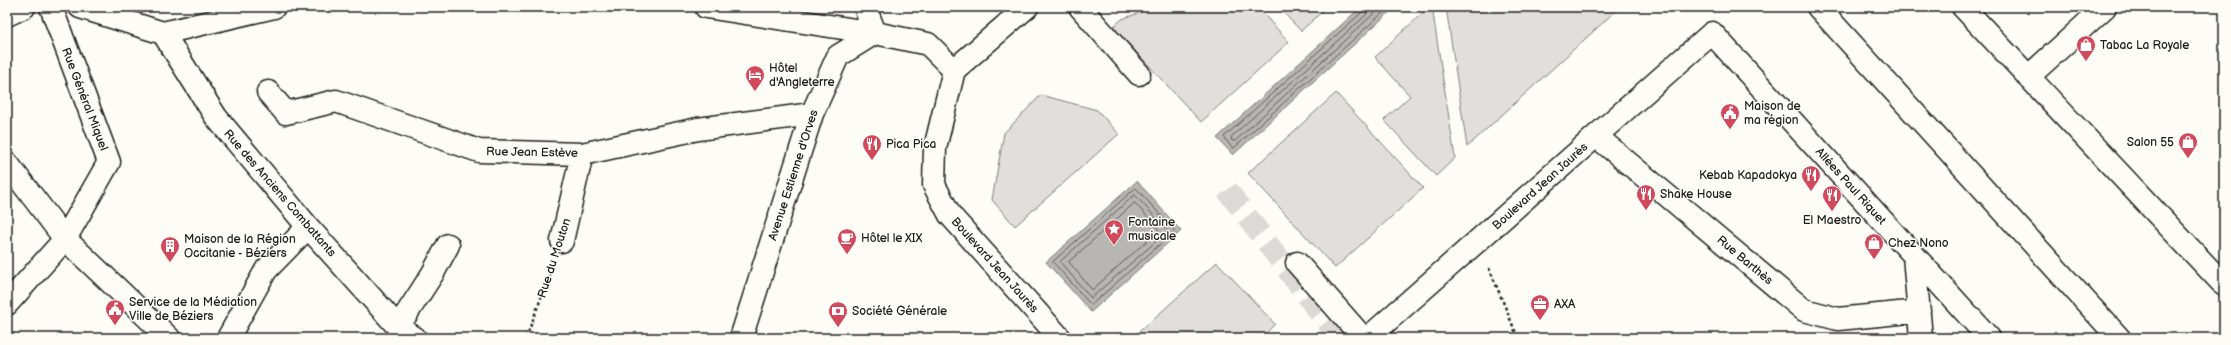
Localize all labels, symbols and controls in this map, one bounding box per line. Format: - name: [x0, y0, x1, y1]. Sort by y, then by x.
- shop icon: Tabac La Royale: [2075, 34, 2097, 62]
- place label: Tabac La Royale: [2100, 38, 2189, 53]
- street label: Rue Général Miquel: [58, 45, 111, 153]
- place label: Hôtel d'Angleterre: [769, 61, 835, 90]
- hotel icon: Hôtel d'Angleterre: [744, 64, 766, 92]
- place label: Maison de ma région: [1744, 99, 1801, 128]
- public building icon: Maison de ma région: [1719, 102, 1741, 130]
- street label: Avenue Estienne d'Orves: [765, 108, 822, 242]
- street label: Rue des Anciens Combattants: [220, 126, 339, 260]
- shop icon: Salon 55: [2177, 131, 2199, 159]
- restaurant icon: Pica Pica: [861, 133, 883, 161]
- place label: Salon 55: [2127, 135, 2174, 150]
- place label: Pica Pica: [886, 137, 937, 152]
- street label: Boulevard Jean Jaurès: [1489, 140, 1591, 233]
- street label: Rue Jean Estève: [486, 144, 578, 161]
- street label: Allées Paul Riquet: [1812, 145, 1889, 228]
- restaurant icon: Kebab Kapadokya: [1800, 164, 1822, 192]
- place label: Kebab Kapadokya: [1699, 168, 1797, 183]
- restaurant icon: Shake House: [1635, 183, 1657, 211]
- restaurant icon: El Maestro: [1821, 184, 1843, 212]
- place label: Shake House: [1660, 187, 1732, 202]
- place label: El Maestro: [1803, 213, 1861, 228]
- street label: Boulevard Jean Jaurès: [948, 214, 1041, 316]
- place label: Fontaine musicale: [1128, 215, 1176, 244]
- street label: Rue du Mouton: [535, 216, 575, 300]
- place icon: Fontaine musicale: [1103, 218, 1125, 246]
- cafe icon: Hôtel le XIX: [836, 227, 858, 255]
- place label: Hôtel le XIX: [861, 231, 922, 246]
- place label: Maison de la Région Occitanie - Béziers: [184, 232, 296, 261]
- shop icon: Chez Nono: [1863, 232, 1885, 260]
- street label: Rue Barthès: [1714, 233, 1776, 288]
- building icon: Maison de la Région Occitanie - Béziers: [159, 235, 181, 263]
- place label: Chez Nono: [1888, 236, 1949, 251]
- office icon: AXA: [1529, 293, 1551, 321]
- place label: Service de la Médiation Ville de Béziers: [129, 295, 257, 324]
- place label: AXA: [1554, 297, 1576, 312]
- public building icon: Service de la Médiation Ville de Béziers: [104, 298, 126, 326]
- bank icon: Société Générale: [827, 300, 849, 328]
- place label: Société Générale: [852, 304, 947, 319]

